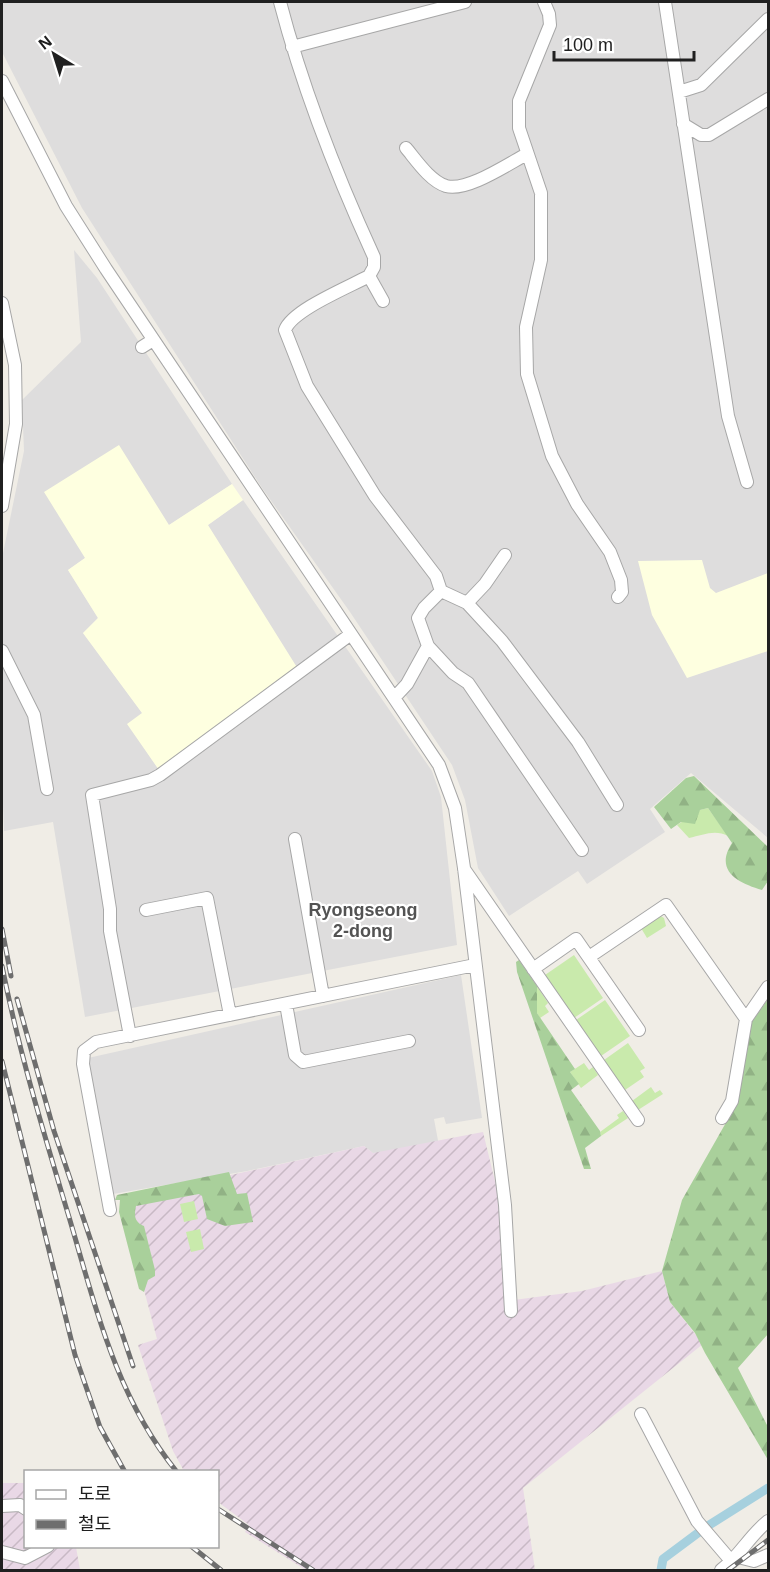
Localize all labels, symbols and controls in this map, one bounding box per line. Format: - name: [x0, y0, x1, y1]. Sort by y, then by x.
- north arrow: [24, 24, 84, 84]
- scale bar: [554, 24, 694, 62]
- text: N: [35, 32, 55, 53]
- text: 100 m: [563, 35, 613, 55]
- district label: Ryongseong 2-dong: [308, 900, 418, 941]
- legend: [24, 1470, 219, 1548]
- text: 도로: [78, 1484, 111, 1504]
- text: 철도: [78, 1514, 111, 1534]

